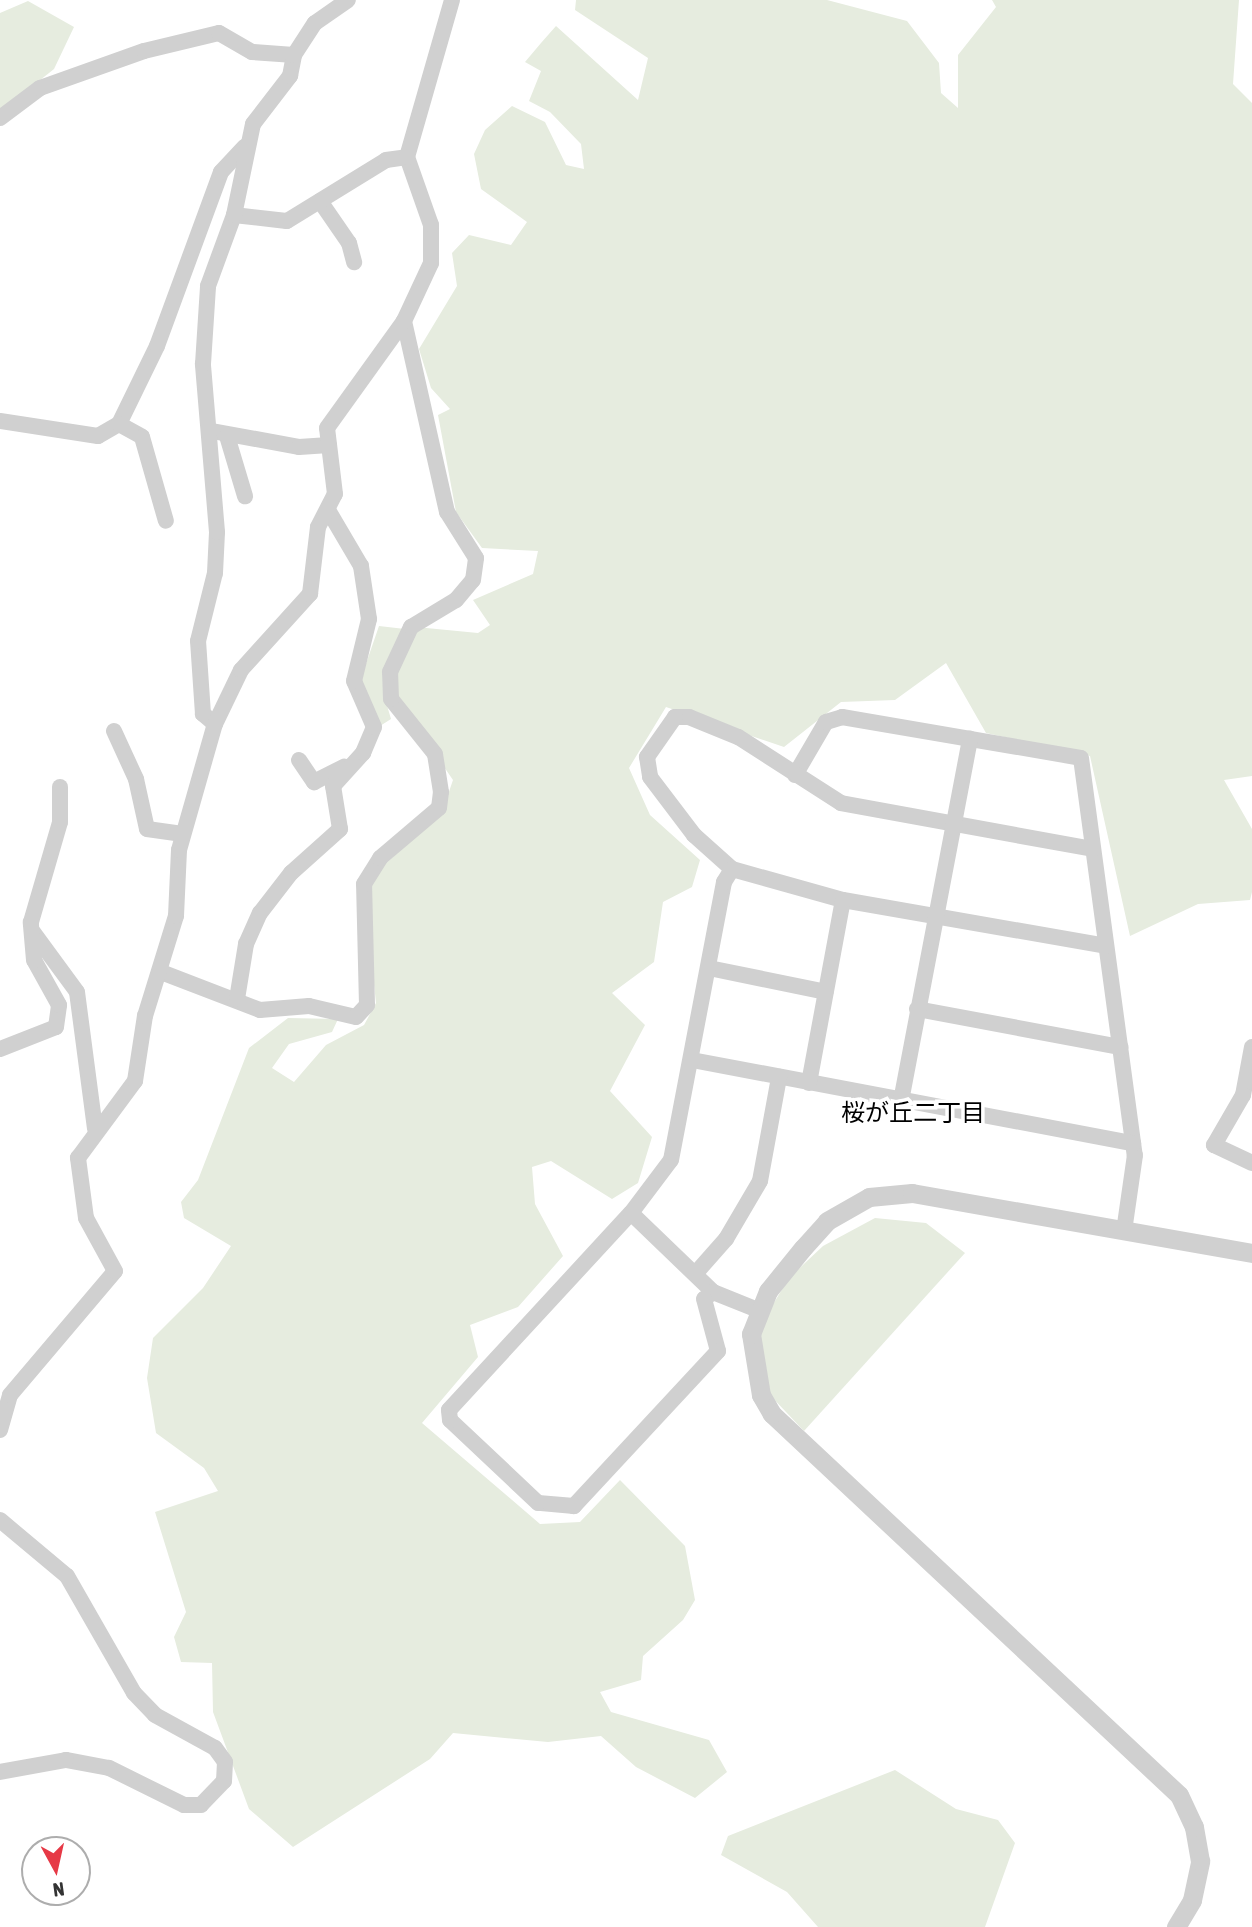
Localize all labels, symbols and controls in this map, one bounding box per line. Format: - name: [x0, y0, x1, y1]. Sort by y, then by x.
- district label: 桜が丘二丁目: [841, 1099, 985, 1127]
- north arrow: [21, 1836, 91, 1906]
- text: N: [52, 1878, 66, 1901]

